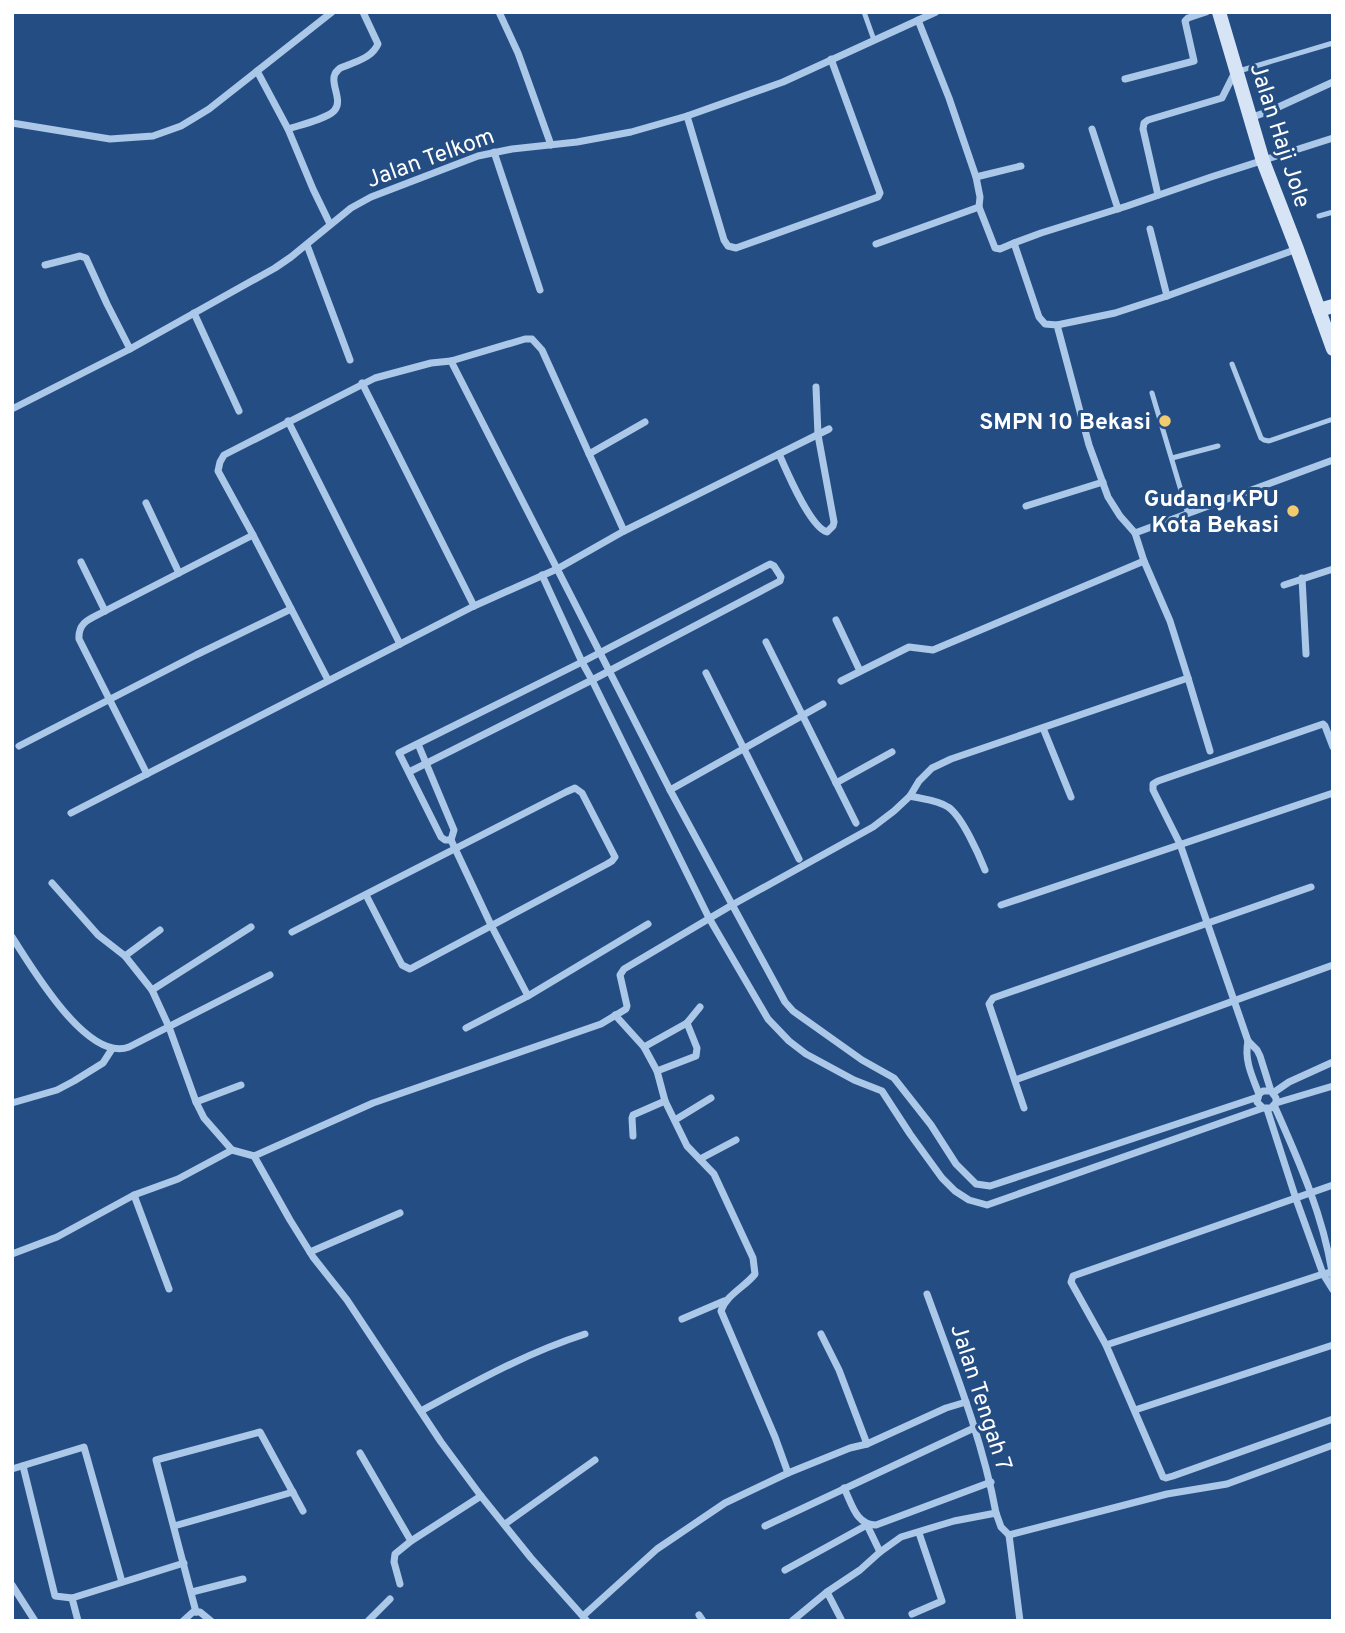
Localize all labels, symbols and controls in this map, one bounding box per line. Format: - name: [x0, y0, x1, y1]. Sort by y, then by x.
- street label: Jalan Haji Jole: [1242, 60, 1316, 212]
- street label: Jalan Telkom: [363, 123, 499, 196]
- place label: SMPN 10 Bekasi: [979, 409, 1151, 438]
- marker: SMPN 10 Bekasi: [1157, 413, 1173, 429]
- place label: Gudang KPU Kota Bekasi: [1144, 486, 1279, 541]
- marker: Gudang KPU Kota Bekasi: [1285, 503, 1301, 519]
- street label: Jalan Tengah 7: [942, 1321, 1017, 1475]

